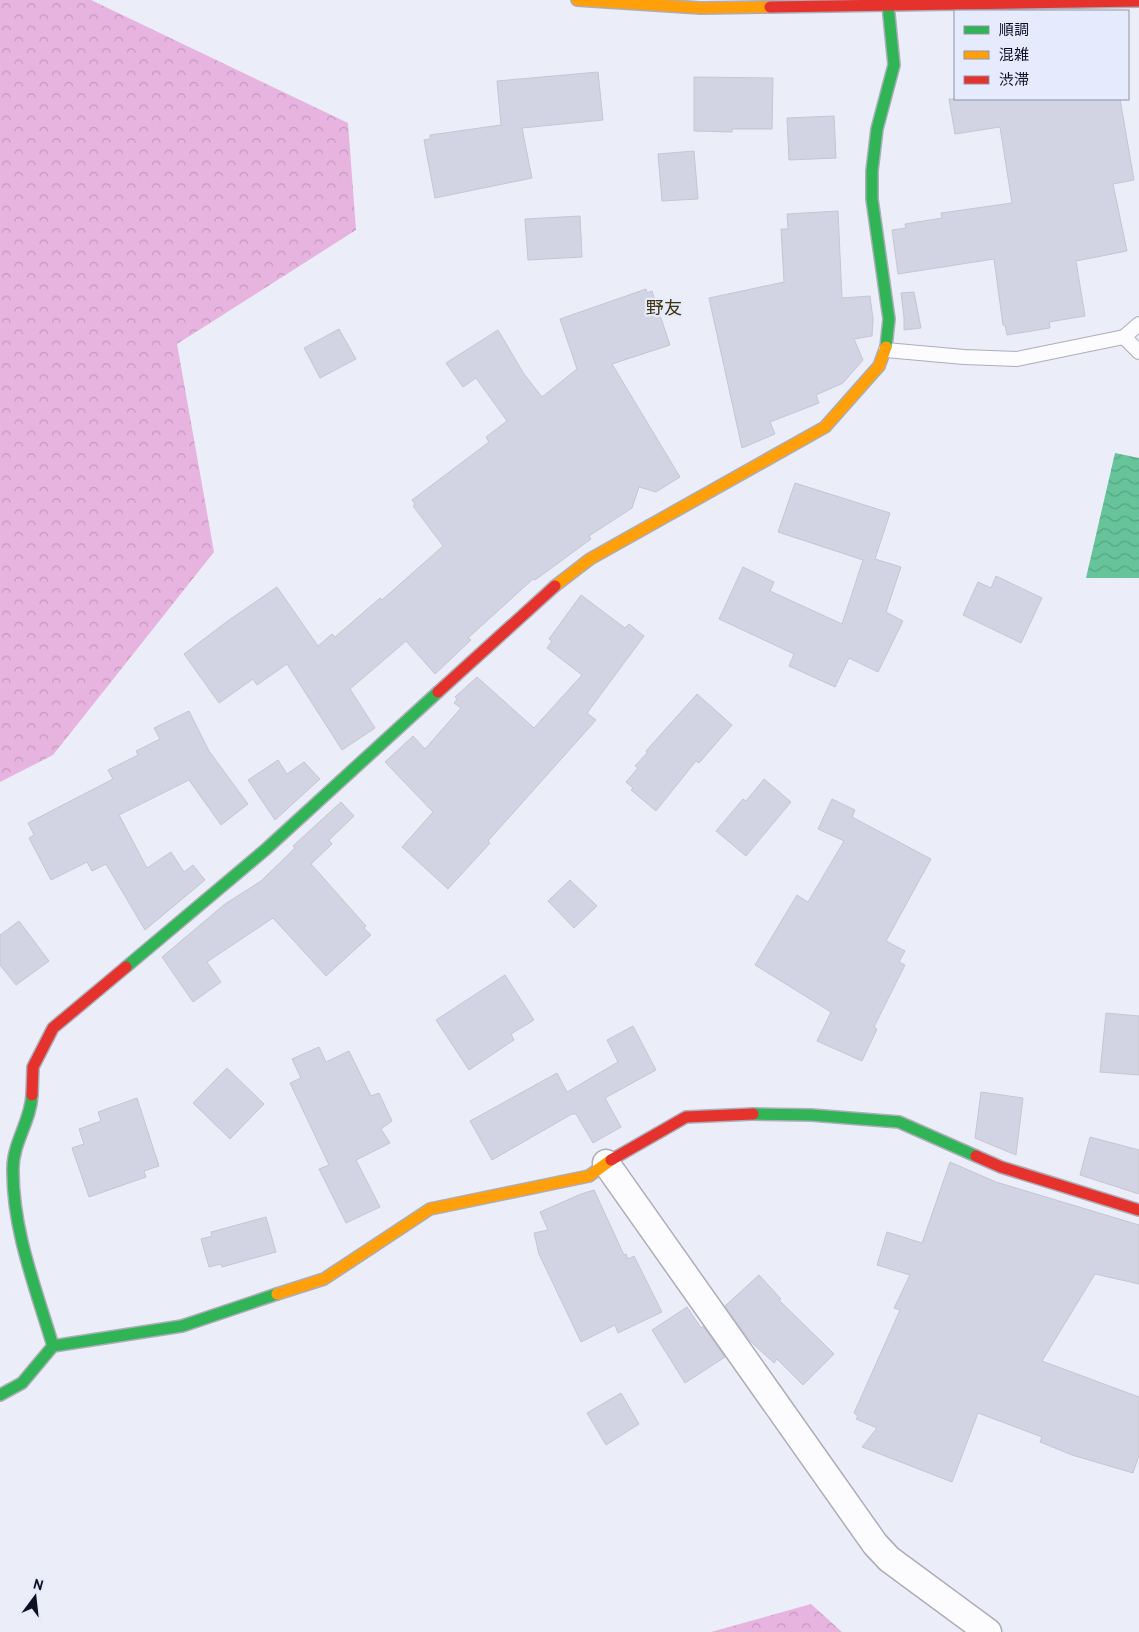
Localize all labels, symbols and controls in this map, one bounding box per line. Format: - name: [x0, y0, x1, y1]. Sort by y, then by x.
- legend: [954, 10, 1129, 100]
- text: 順調: [999, 22, 1029, 41]
- text: 混雑: [999, 47, 1029, 66]
- text: 渋滞: [999, 72, 1029, 91]
- district label: 野友: [646, 298, 682, 321]
- north arrow: [10, 1572, 60, 1622]
- text: N: [31, 1576, 45, 1595]

